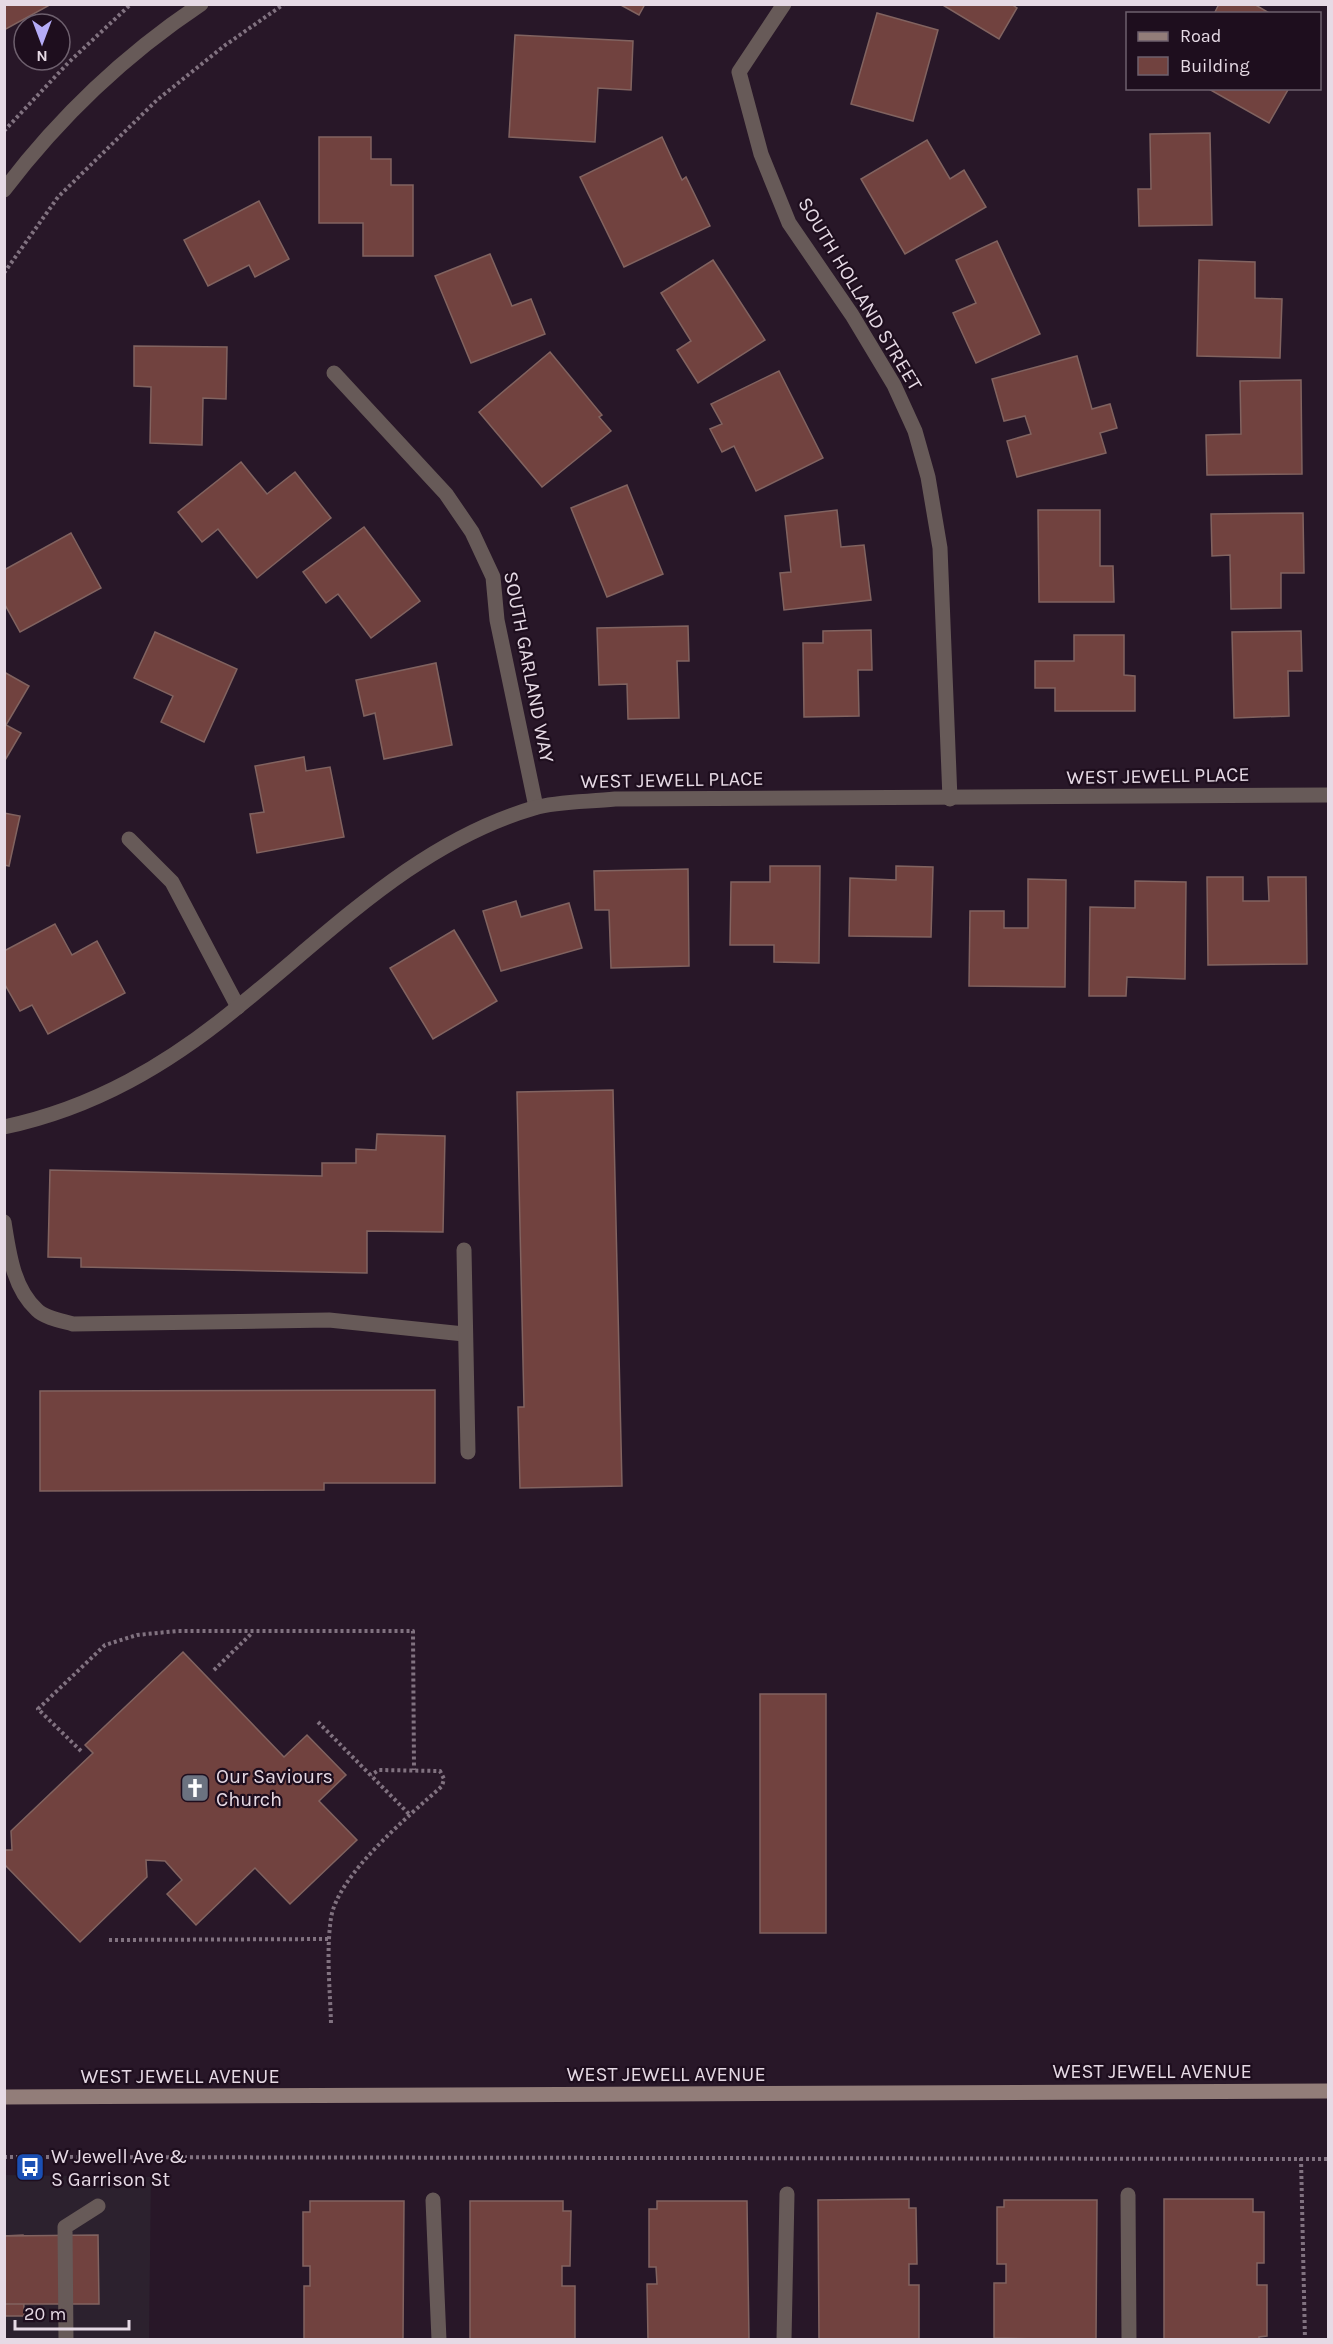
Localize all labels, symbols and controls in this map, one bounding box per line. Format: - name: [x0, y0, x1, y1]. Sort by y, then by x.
- north arrow: [12, 12, 72, 72]
- legend: [1126, 12, 1321, 90]
- text: Road: [1180, 25, 1221, 47]
- text: N: [36, 47, 48, 66]
- text: Building: [1180, 55, 1250, 77]
- street label: SOUTH HOLLAND STREET: [793, 193, 927, 395]
- street label: SOUTH GARLAND WAY: [499, 569, 559, 765]
- street label: WEST JEWELL PLACE: [1066, 763, 1250, 789]
- street label: WEST JEWELL PLACE: [580, 767, 764, 793]
- place label: Our Saviours Church: [216, 1765, 333, 1811]
- church icon: Our Saviours Church: [179, 1772, 211, 1804]
- street label: WEST JEWELL AVENUE: [1052, 2060, 1252, 2083]
- street label: WEST JEWELL AVENUE: [566, 2063, 766, 2086]
- street label: WEST JEWELL AVENUE: [80, 2065, 280, 2088]
- place label: W Jewell Ave & S Garrison St: [51, 2145, 187, 2191]
- bus stop icon: W Jewell Ave & S Garrison St: [14, 2151, 46, 2183]
- scale bar: [15, 2293, 129, 2331]
- text: 20 m: [24, 2303, 66, 2325]

